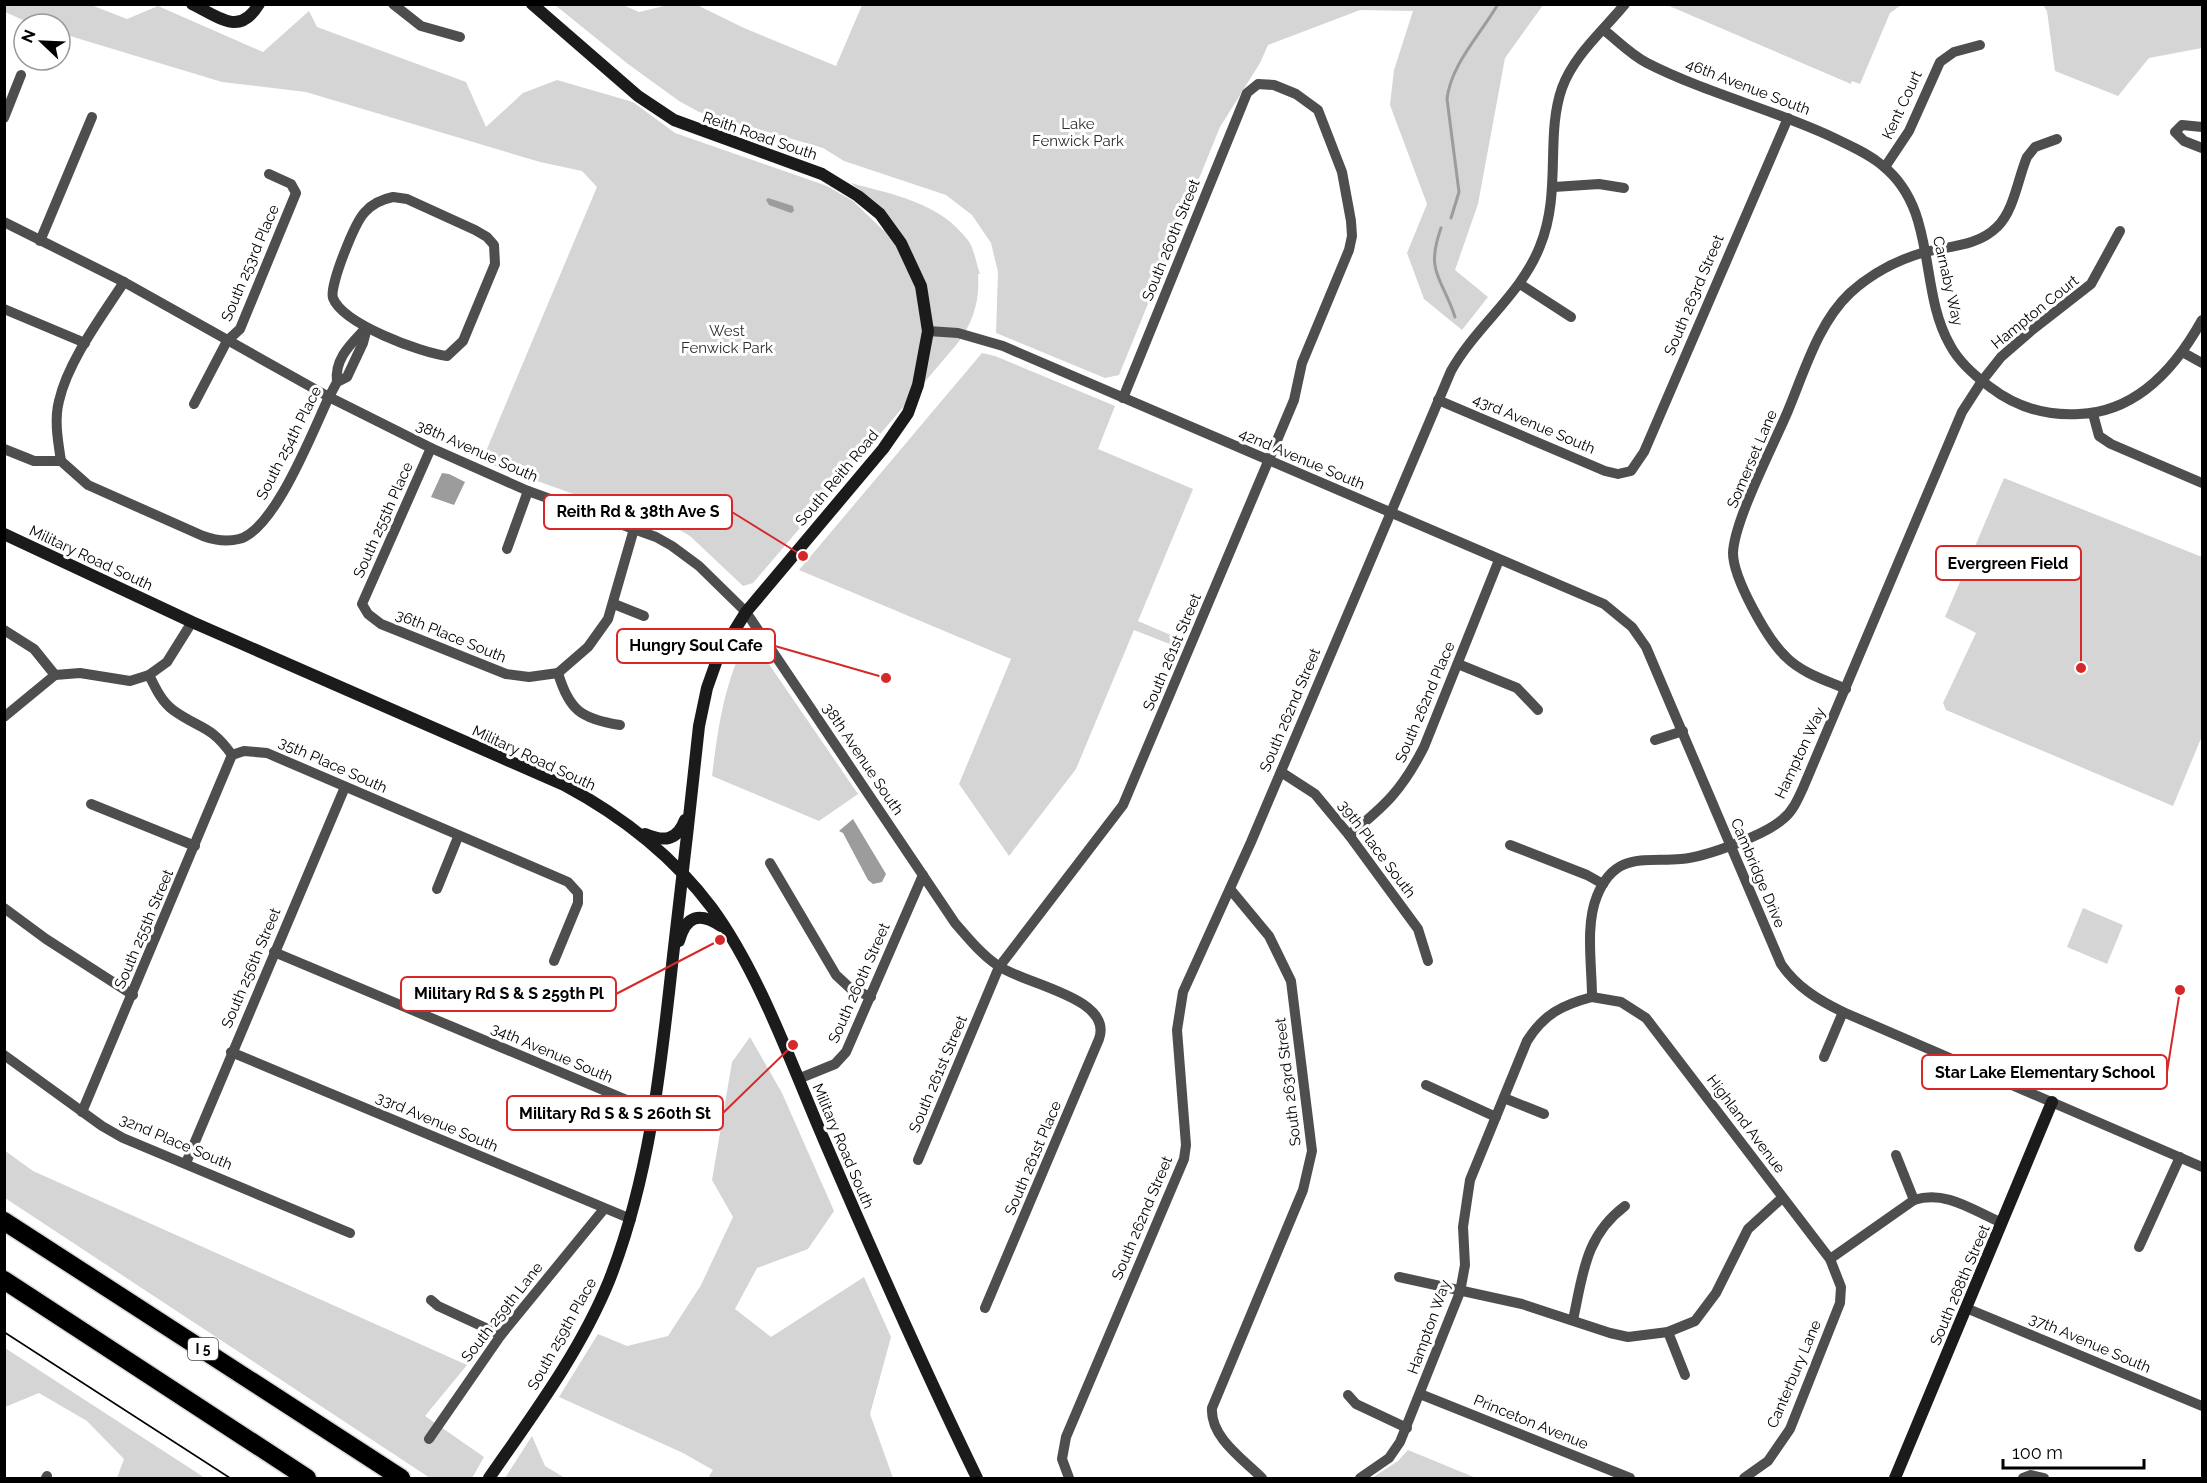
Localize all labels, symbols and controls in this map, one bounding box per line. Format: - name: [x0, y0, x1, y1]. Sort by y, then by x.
- north arrow: [12, 12, 72, 72]
- text: N: [18, 27, 40, 46]
- street label: 46th Avenue South: [1683, 55, 1813, 119]
- street label: Kent Court: [1878, 68, 1926, 142]
- street label: Reith Road South: [700, 108, 820, 164]
- park label: Lake Fenwick Park: [1032, 115, 1124, 150]
- street label: South 260th Street: [1138, 176, 1204, 304]
- street label: South 253rd Place: [217, 202, 283, 324]
- street label: South 263rd Street: [1660, 232, 1728, 358]
- street label: Carnaby Way: [1929, 234, 1967, 328]
- street label: Hampton Court: [1988, 271, 2082, 353]
- park label: West Fenwick Park: [681, 322, 773, 357]
- street label: South 254th Place: [253, 383, 325, 503]
- street label: 43rd Avenue South: [1470, 390, 1598, 458]
- street label: Somerset Lane: [1723, 407, 1781, 511]
- street label: 38th Avenue South: [413, 416, 541, 486]
- street label: 42nd Avenue South: [1237, 424, 1367, 494]
- street label: South Reith Road: [792, 426, 882, 530]
- street label: South 255th Place: [349, 459, 417, 581]
- callout: Reith Rd & 38th Ave S: [544, 495, 732, 529]
- text: Reith Rd & 38th Ave S: [556, 502, 720, 521]
- street label: Military Road South: [26, 521, 156, 595]
- callout: Evergreen Field: [1936, 546, 2081, 580]
- text: Evergreen Field: [1948, 554, 2068, 573]
- street label: South 261st Street: [1139, 591, 1205, 713]
- street label: 36th Place South: [393, 606, 509, 666]
- callout: Hungry Soul Cafe: [617, 629, 775, 663]
- text: Hungry Soul Cafe: [629, 636, 763, 655]
- street label: South 262nd Place: [1391, 639, 1459, 765]
- street label: South 262nd Street: [1256, 645, 1324, 775]
- street label: 38th Avenue South: [819, 700, 907, 818]
- street label: Hampton Way: [1771, 704, 1829, 802]
- street label: Military Road South: [469, 721, 599, 795]
- street label: 35th Place South: [276, 733, 390, 797]
- street label: 39th Place South: [1334, 797, 1420, 901]
- street label: Cambridge Drive: [1727, 816, 1789, 931]
- street label: South 255th Street: [111, 867, 177, 991]
- street label: South 256th Street: [218, 905, 284, 1031]
- street label: South 260th Street: [824, 920, 894, 1046]
- callout: Military Rd S & S 259th Pl: [401, 977, 616, 1011]
- text: Military Rd S & S 259th Pl: [414, 984, 605, 1003]
- street label: South 261st Street: [905, 1013, 971, 1135]
- street label: South 263rd Street: [1271, 1017, 1305, 1147]
- street label: 34th Avenue South: [488, 1019, 616, 1087]
- callout: Star Lake Elementary School: [1922, 1055, 2167, 1089]
- text: Star Lake Elementary School: [1935, 1063, 2156, 1082]
- street label: Highland Avenue: [1703, 1071, 1789, 1177]
- street label: Military Road South: [808, 1081, 878, 1211]
- street label: 33rd Avenue South: [373, 1088, 501, 1156]
- callout: Military Rd S & S 260th St: [507, 1096, 723, 1130]
- street label: South 261st Place: [1001, 1098, 1065, 1218]
- text: Military Rd S & S 260th St: [519, 1104, 711, 1123]
- street label: 32nd Place South: [117, 1110, 235, 1174]
- street label: South 262nd Street: [1108, 1153, 1176, 1283]
- street label: South 268th Street: [1926, 1222, 1994, 1348]
- street label: South 259th Lane: [458, 1258, 547, 1365]
- street label: South 259th Place: [524, 1275, 600, 1393]
- street label: Hampton Way: [1404, 1277, 1454, 1377]
- street label: 37th Avenue South: [2027, 1309, 2153, 1377]
- street label: Canterbury Lane: [1763, 1317, 1825, 1431]
- road number: I 5: [188, 1338, 218, 1360]
- street label: Princeton Avenue: [1471, 1391, 1591, 1453]
- scale bar: [2003, 1432, 2144, 1470]
- text: 100 m: [2012, 1442, 2063, 1463]

